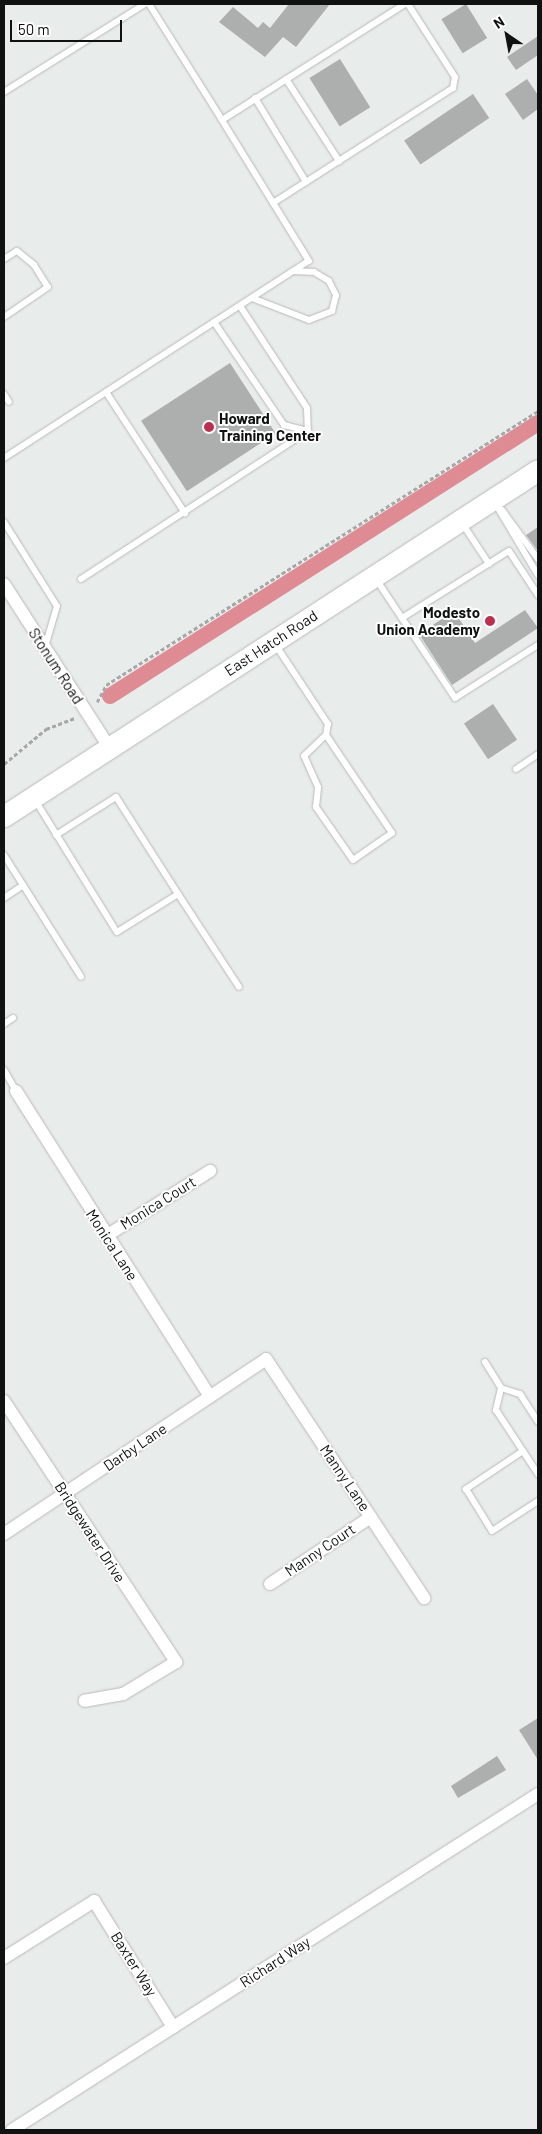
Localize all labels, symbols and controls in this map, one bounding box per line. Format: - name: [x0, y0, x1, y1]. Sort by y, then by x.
- scale bar: [12, 10, 125, 42]
- north arrow: [482, 10, 532, 60]
- text: N: [490, 12, 507, 32]
- text: 50 m: [18, 20, 50, 38]
- place label: Howard Training Center: [219, 409, 321, 444]
- marker: Howard Training Center: [203, 421, 215, 433]
- place label: Modesto Union Academy: [377, 603, 480, 638]
- street label: East Hatch Road: [221, 606, 321, 680]
- marker: Modesto Union Academy: [484, 615, 496, 627]
- street label: Stonum Road: [25, 625, 87, 707]
- street label: Monica Court: [117, 1173, 199, 1233]
- street label: Monica Lane: [82, 1206, 142, 1284]
- street label: Darby Lane: [100, 1419, 170, 1475]
- street label: Manny Lane: [316, 1441, 374, 1515]
- street label: Bridgewater Drive: [51, 1478, 129, 1586]
- street label: Manny Court: [281, 1520, 359, 1580]
- street label: Baxter Way: [107, 1928, 161, 2000]
- street label: Richard Way: [237, 1933, 313, 1991]

